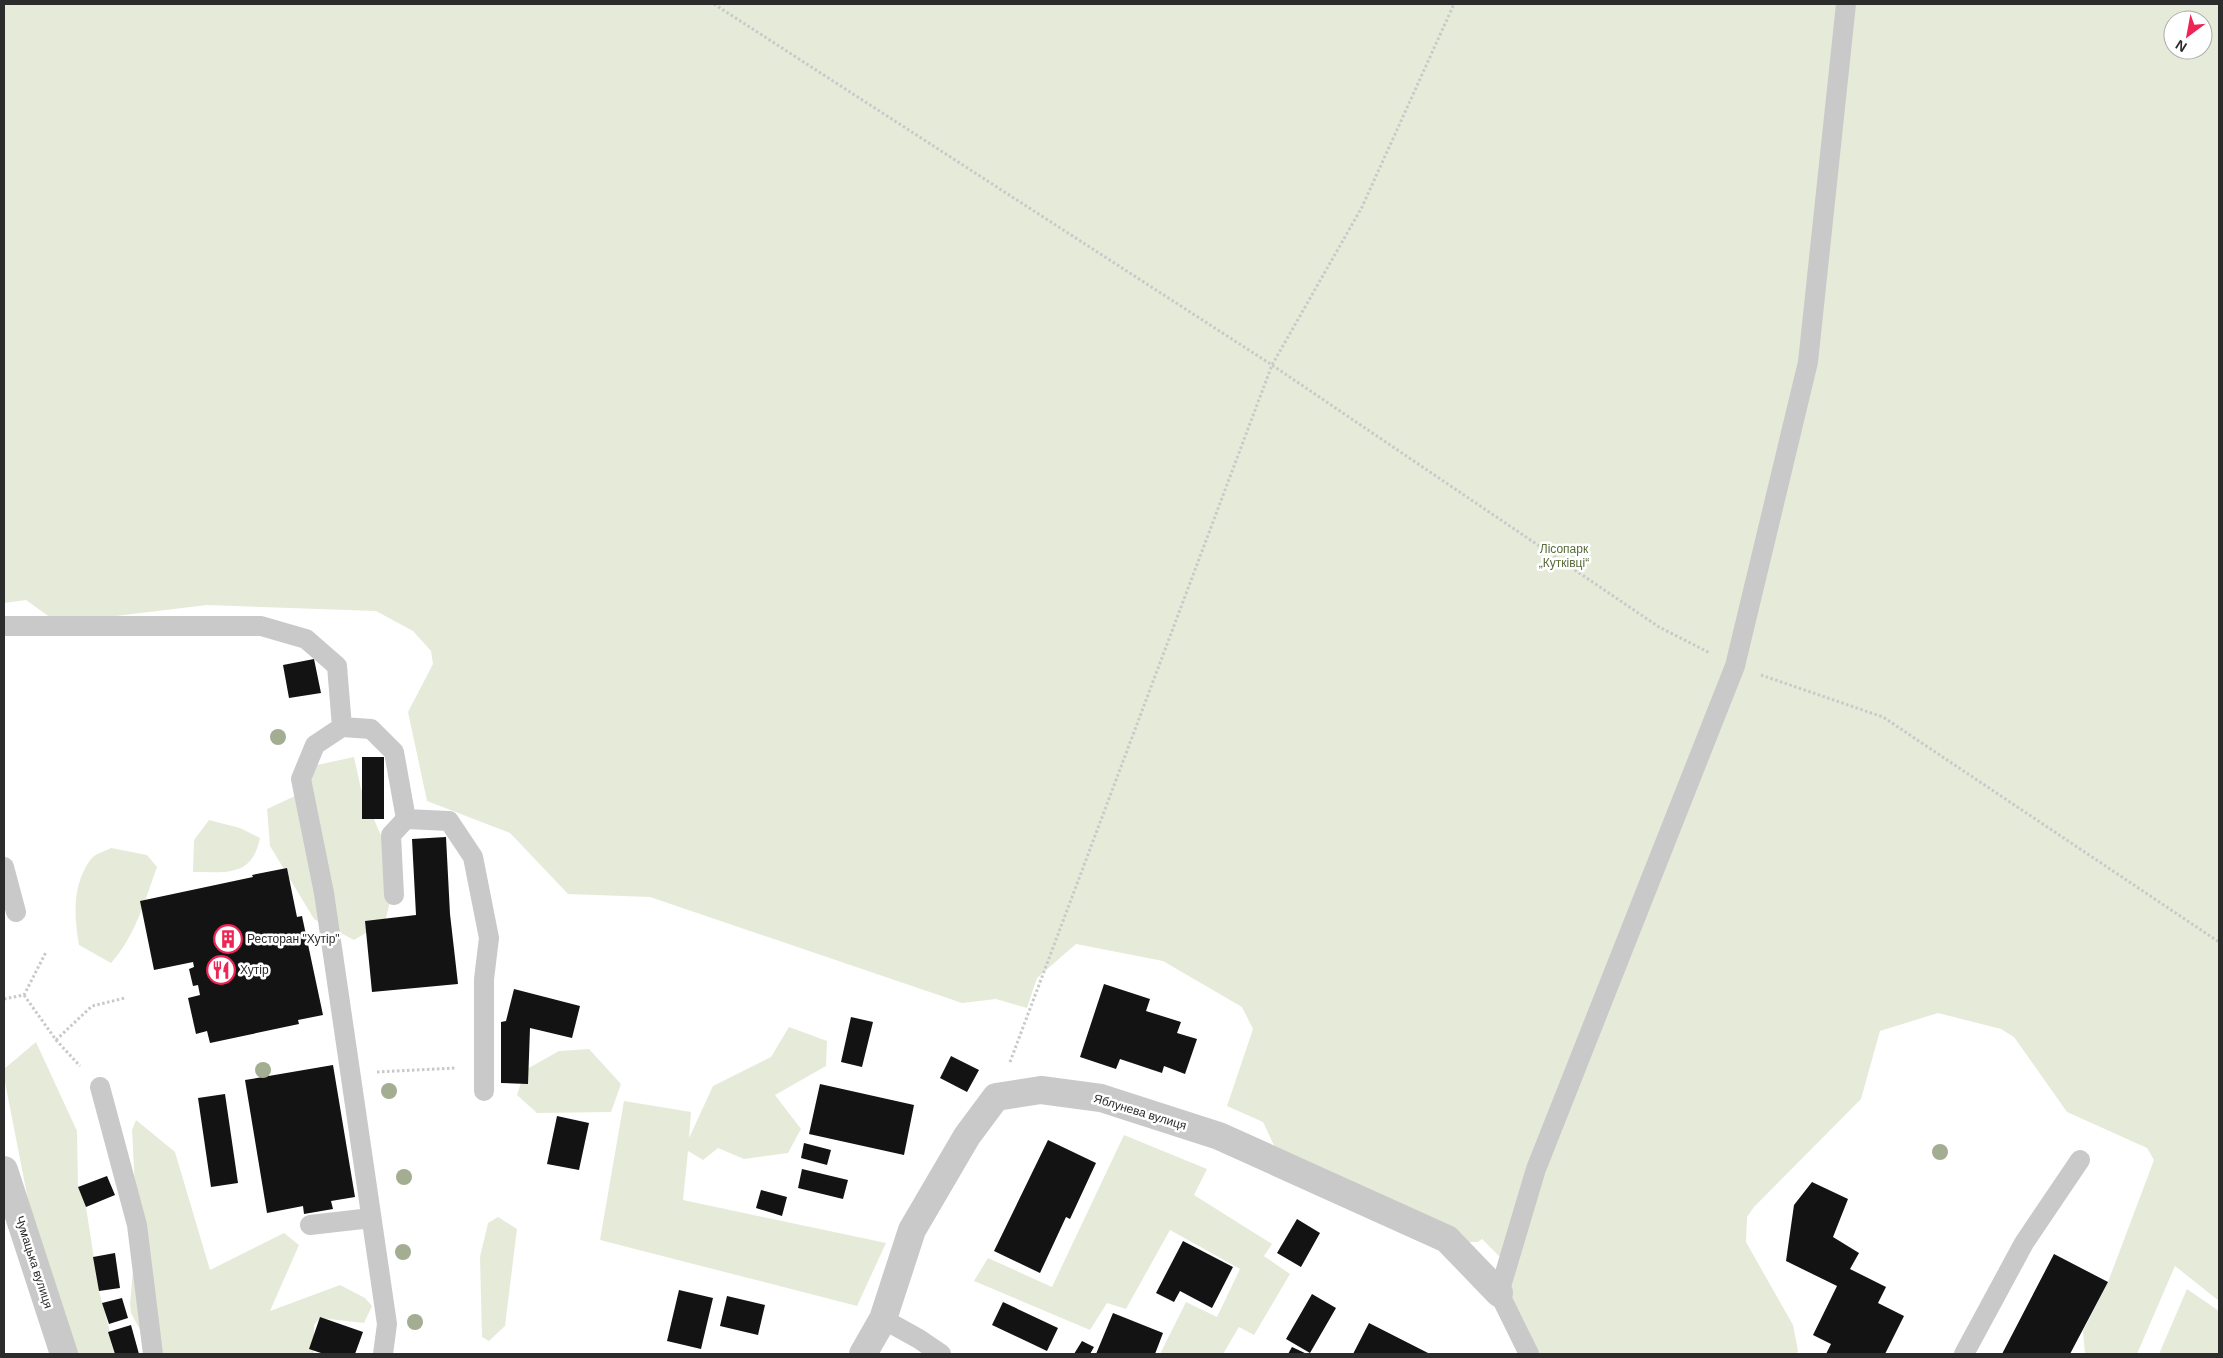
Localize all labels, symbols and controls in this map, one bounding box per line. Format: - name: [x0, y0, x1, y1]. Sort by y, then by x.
- north arrow: [2163, 10, 2213, 60]
- text: N: [2173, 37, 2190, 55]
- park label: Лісопарк „Кутківці“: [1539, 542, 1589, 570]
- building icon: Ресторан "Хутір": [213, 924, 243, 954]
- place label: Ресторан "Хутір": [247, 932, 340, 946]
- restaurant icon: Хутір: [206, 955, 236, 985]
- place label: Хутір: [240, 963, 269, 977]
- street label: Яблунева вулиця: [1092, 1091, 1188, 1133]
- street label: Чумацька вулиця: [12, 1214, 56, 1310]

